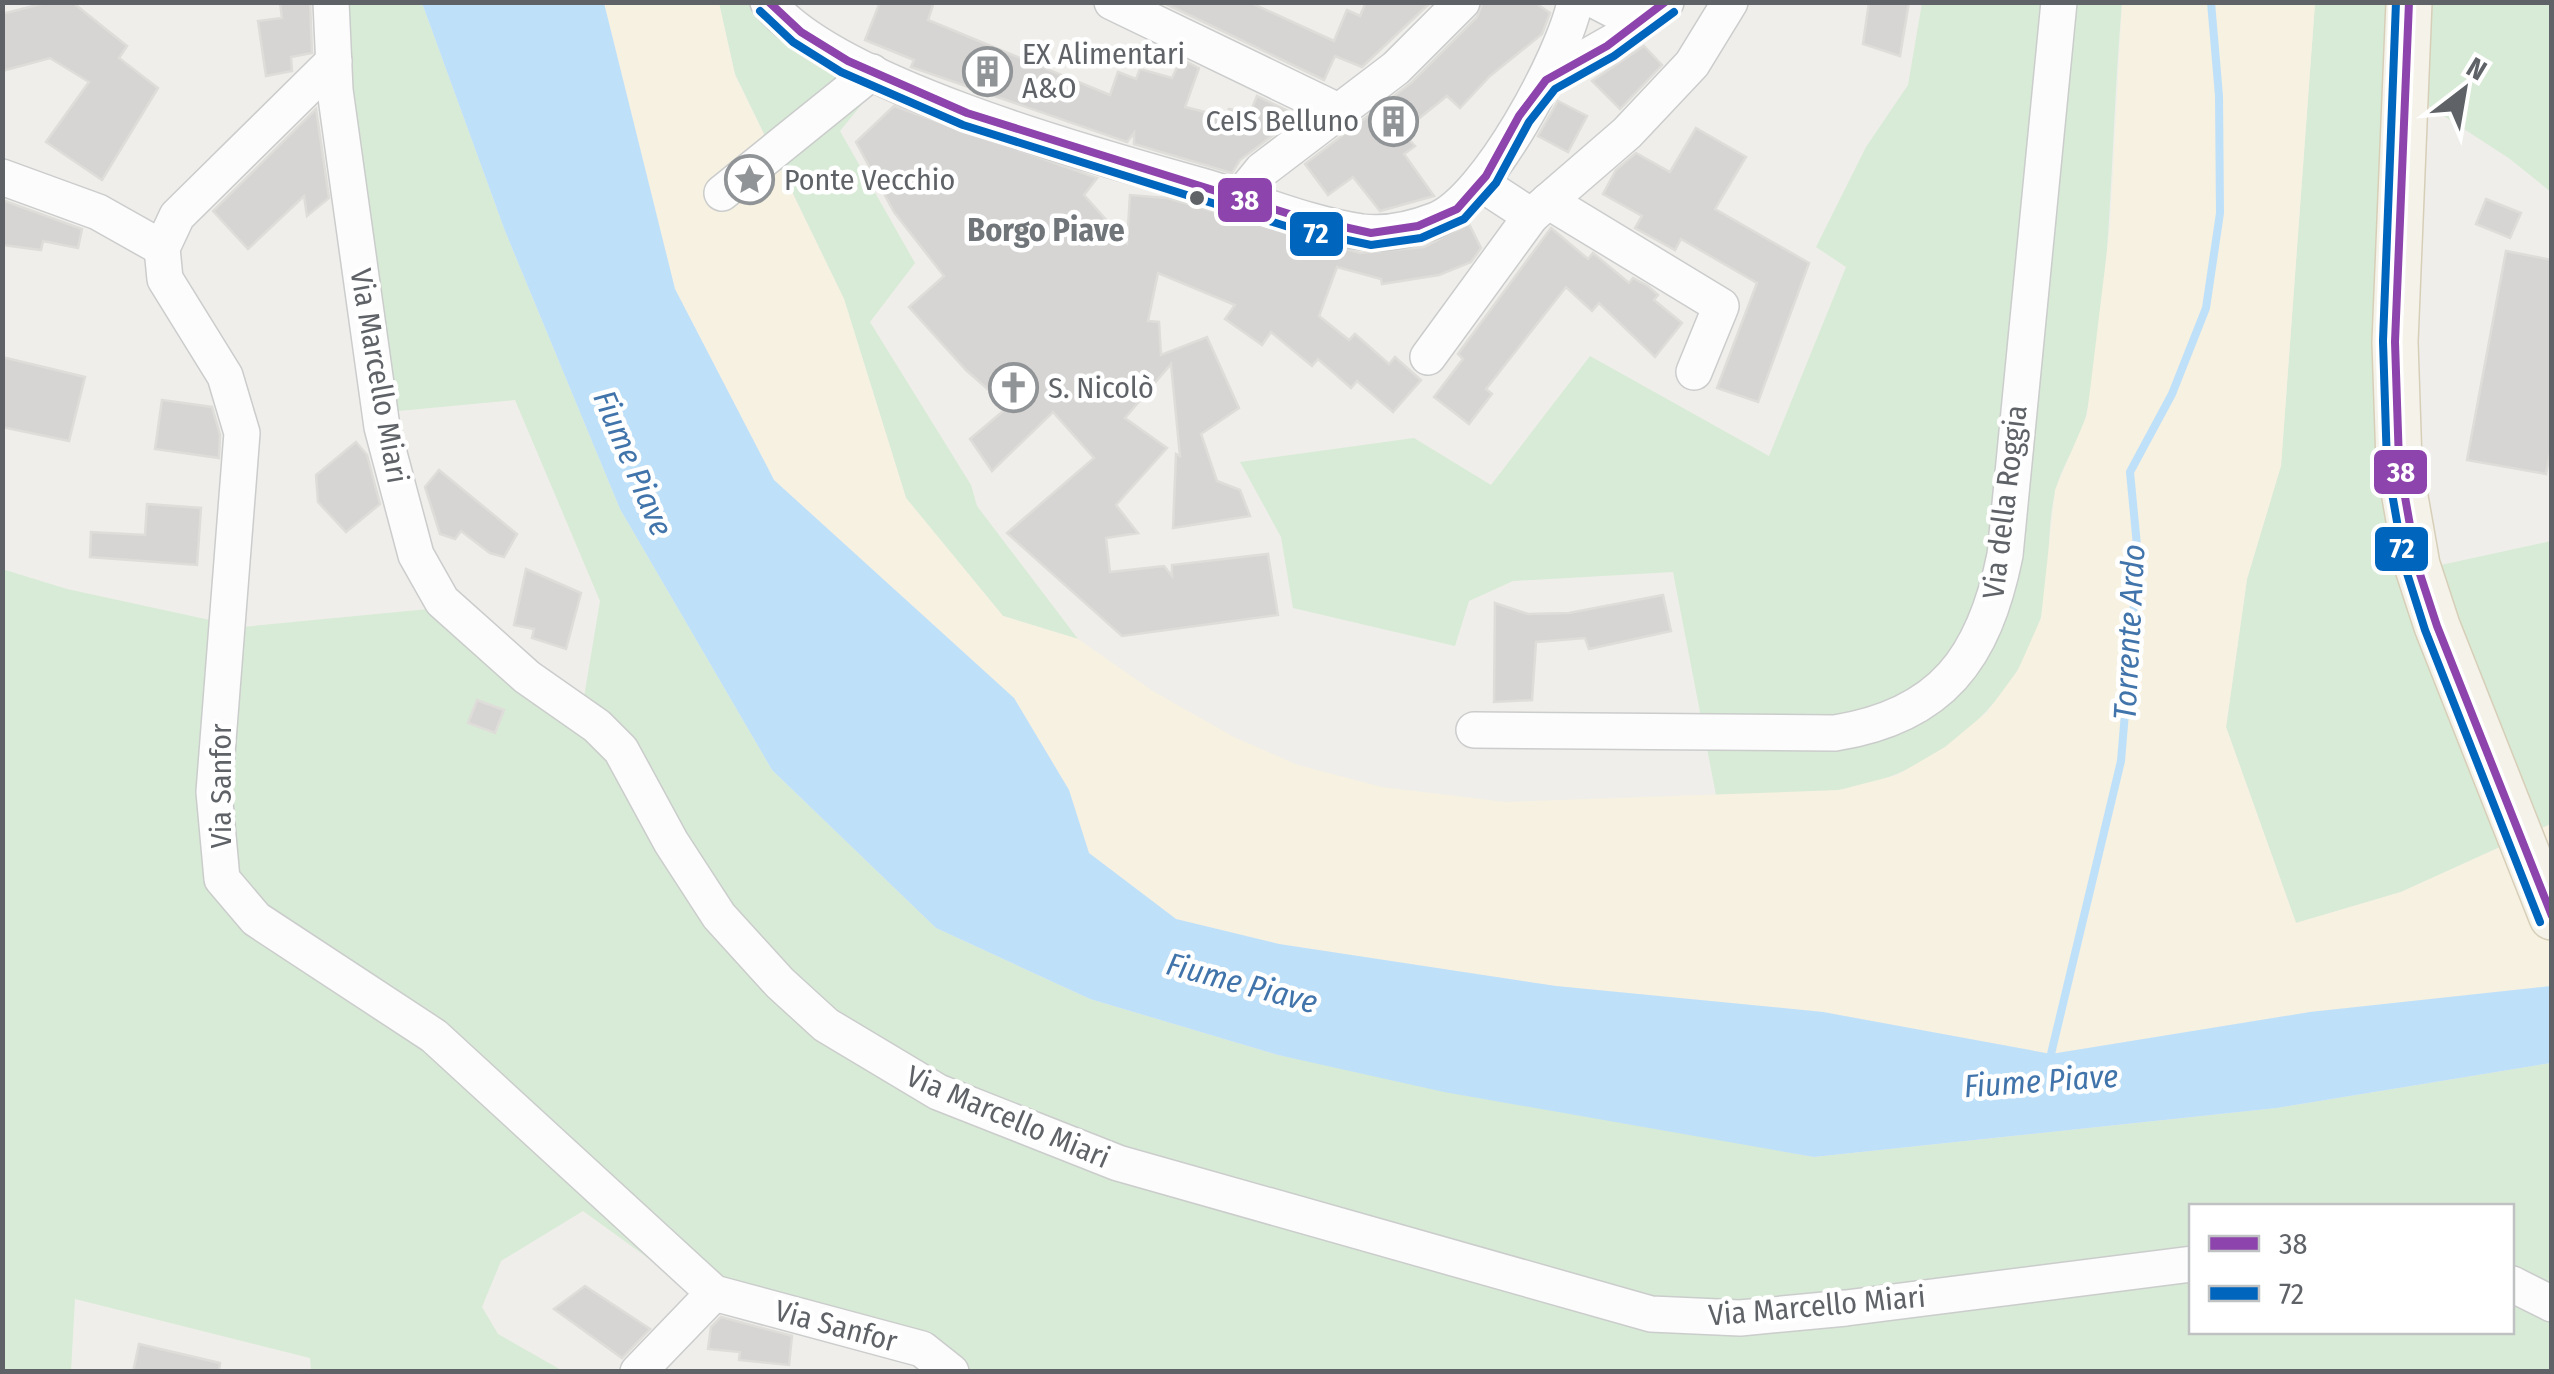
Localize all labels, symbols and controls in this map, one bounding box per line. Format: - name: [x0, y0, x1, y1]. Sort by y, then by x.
- place label: EX Alimentari A&O: [1022, 36, 1185, 106]
- north arrow: [2414, 40, 2514, 140]
- building icon: EX Alimentari A&O: [961, 45, 1013, 97]
- text: N: [2461, 51, 2492, 87]
- building icon: CeIS Belluno: [1368, 95, 1420, 147]
- place label: CeIS Belluno: [1205, 103, 1359, 139]
- place icon: Ponte Vecchio: [723, 154, 775, 206]
- place label: Ponte Vecchio: [784, 162, 955, 198]
- line badge: 38: [1216, 176, 1274, 224]
- text: 38: [1230, 184, 1259, 217]
- unlabelled marker: [1187, 188, 1207, 208]
- line badge: 72: [1288, 210, 1345, 258]
- district label: Borgo Piave: [967, 211, 1125, 249]
- text: 72: [1304, 217, 1328, 250]
- street label: Via Marcello Miari: [342, 266, 416, 486]
- church icon: S. Nicolò: [987, 362, 1039, 414]
- place label: S. Nicolò: [1048, 370, 1154, 406]
- water label: Fiume Piave: [585, 384, 681, 542]
- street label: Via della Roggia: [1975, 403, 2035, 601]
- line badge: 38: [2372, 448, 2429, 496]
- text: 38: [2386, 456, 2415, 489]
- line badge: 72: [2373, 525, 2430, 573]
- text: 72: [2390, 532, 2414, 565]
- water label: Torrente Ardo: [2105, 543, 2153, 721]
- street label: Via Sanfor: [203, 723, 239, 849]
- water label: Fiume Piave: [1162, 945, 1322, 1021]
- water label: Fiume Piave: [1963, 1057, 2119, 1105]
- street label: Via Marcello Miari: [901, 1058, 1115, 1176]
- legend: [2189, 1204, 2514, 1334]
- text: 38: [2279, 1226, 2308, 1262]
- text: 72: [2279, 1276, 2304, 1312]
- street label: Via Marcello Miari: [1707, 1279, 1927, 1333]
- street label: Via Sanfor: [771, 1292, 902, 1360]

